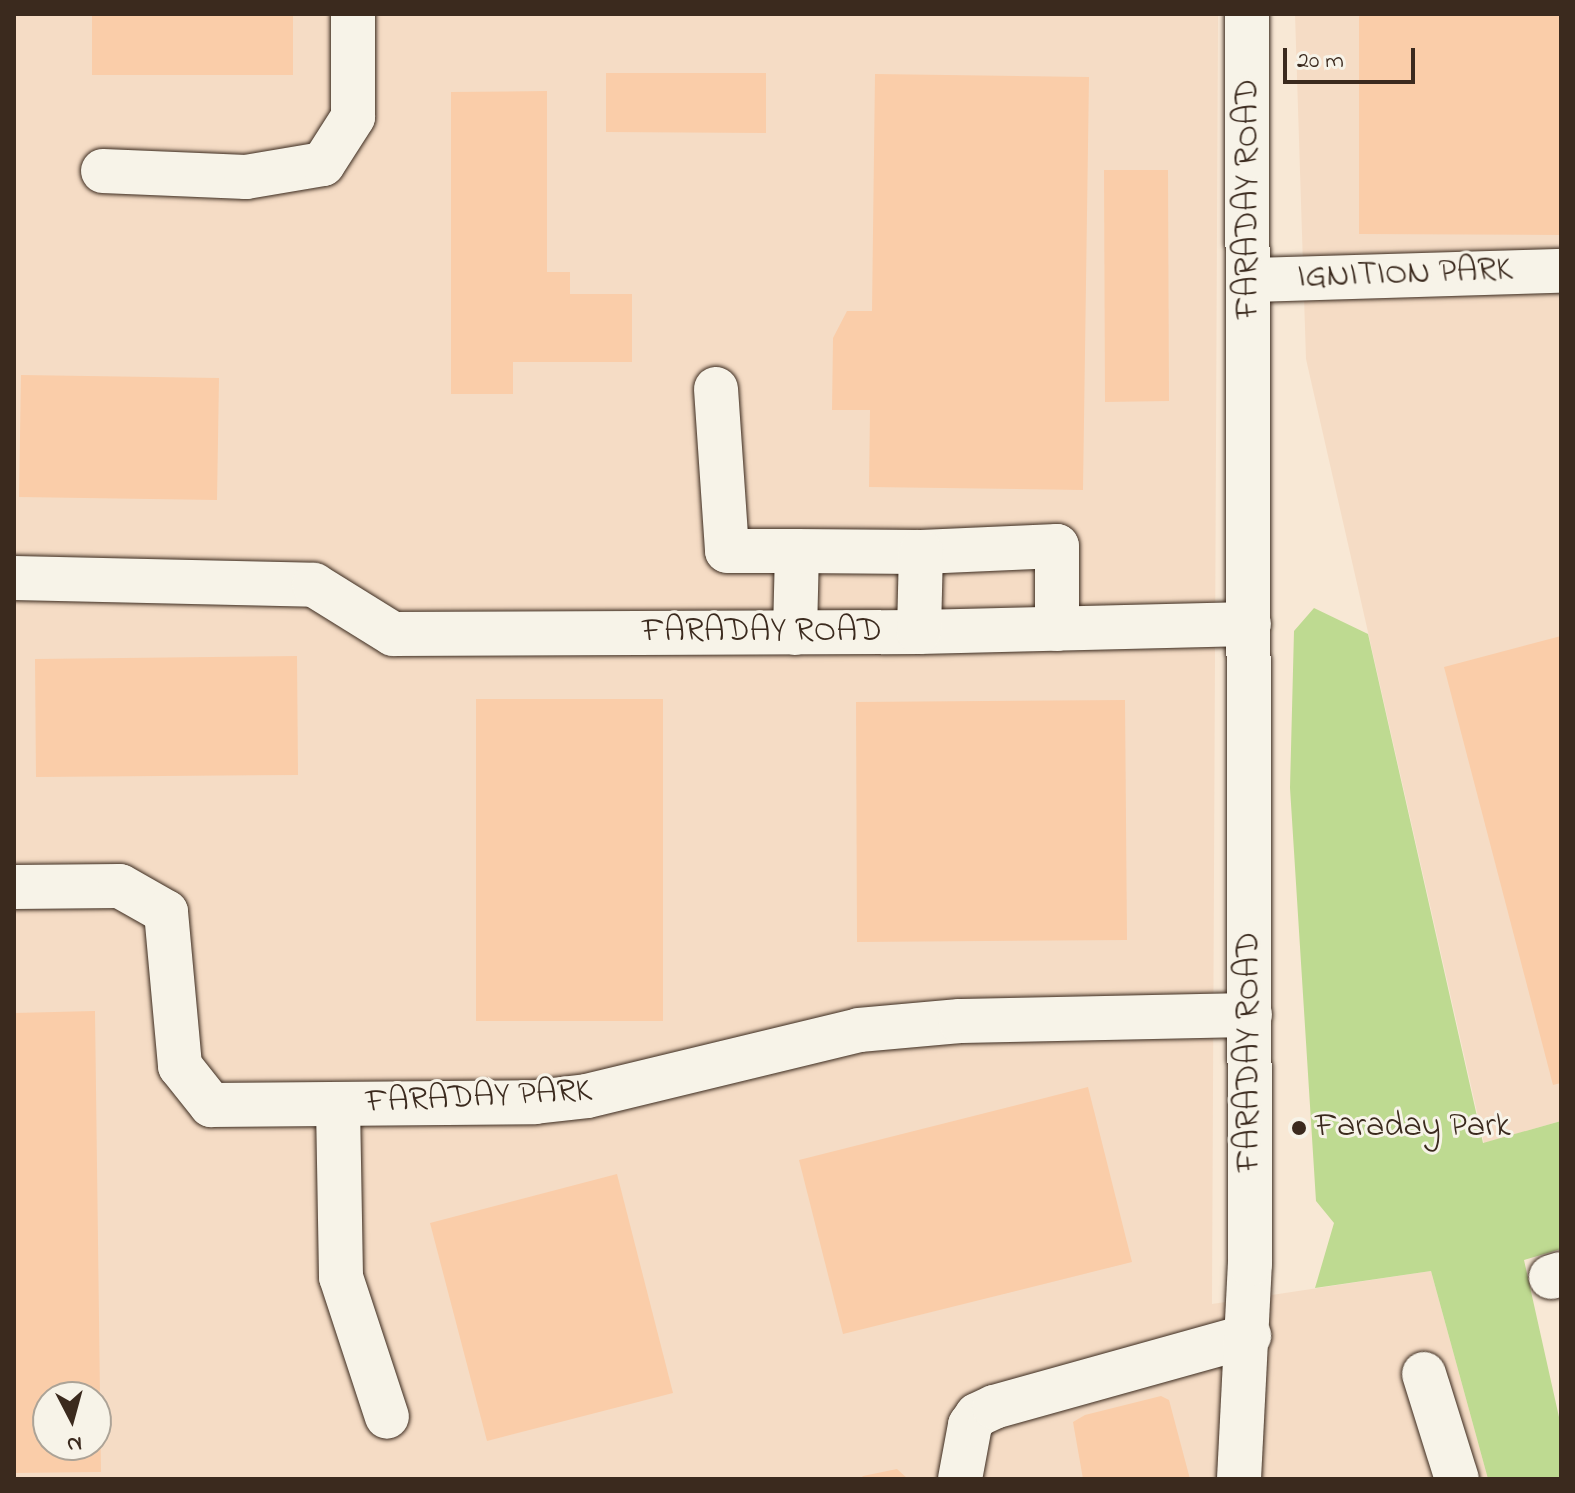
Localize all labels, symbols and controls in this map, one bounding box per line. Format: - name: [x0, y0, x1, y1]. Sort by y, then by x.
- scale bar: [1287, 32, 1419, 82]
- text: 20 m: [1297, 44, 1344, 79]
- street label: FARADAY ROAD: [1229, 79, 1269, 319]
- street label: IGNITION PARK: [1297, 251, 1513, 299]
- street label: FARADAY ROAD: [642, 613, 882, 653]
- street label: FARADAY ROAD: [1230, 932, 1270, 1172]
- street label: FARADAY PARK: [365, 1072, 593, 1124]
- place label: Faraday Park: [1315, 1108, 1511, 1148]
- marker: Faraday Park: [1290, 1119, 1308, 1137]
- north arrow: [32, 1381, 112, 1461]
- text: N: [65, 1426, 83, 1460]

